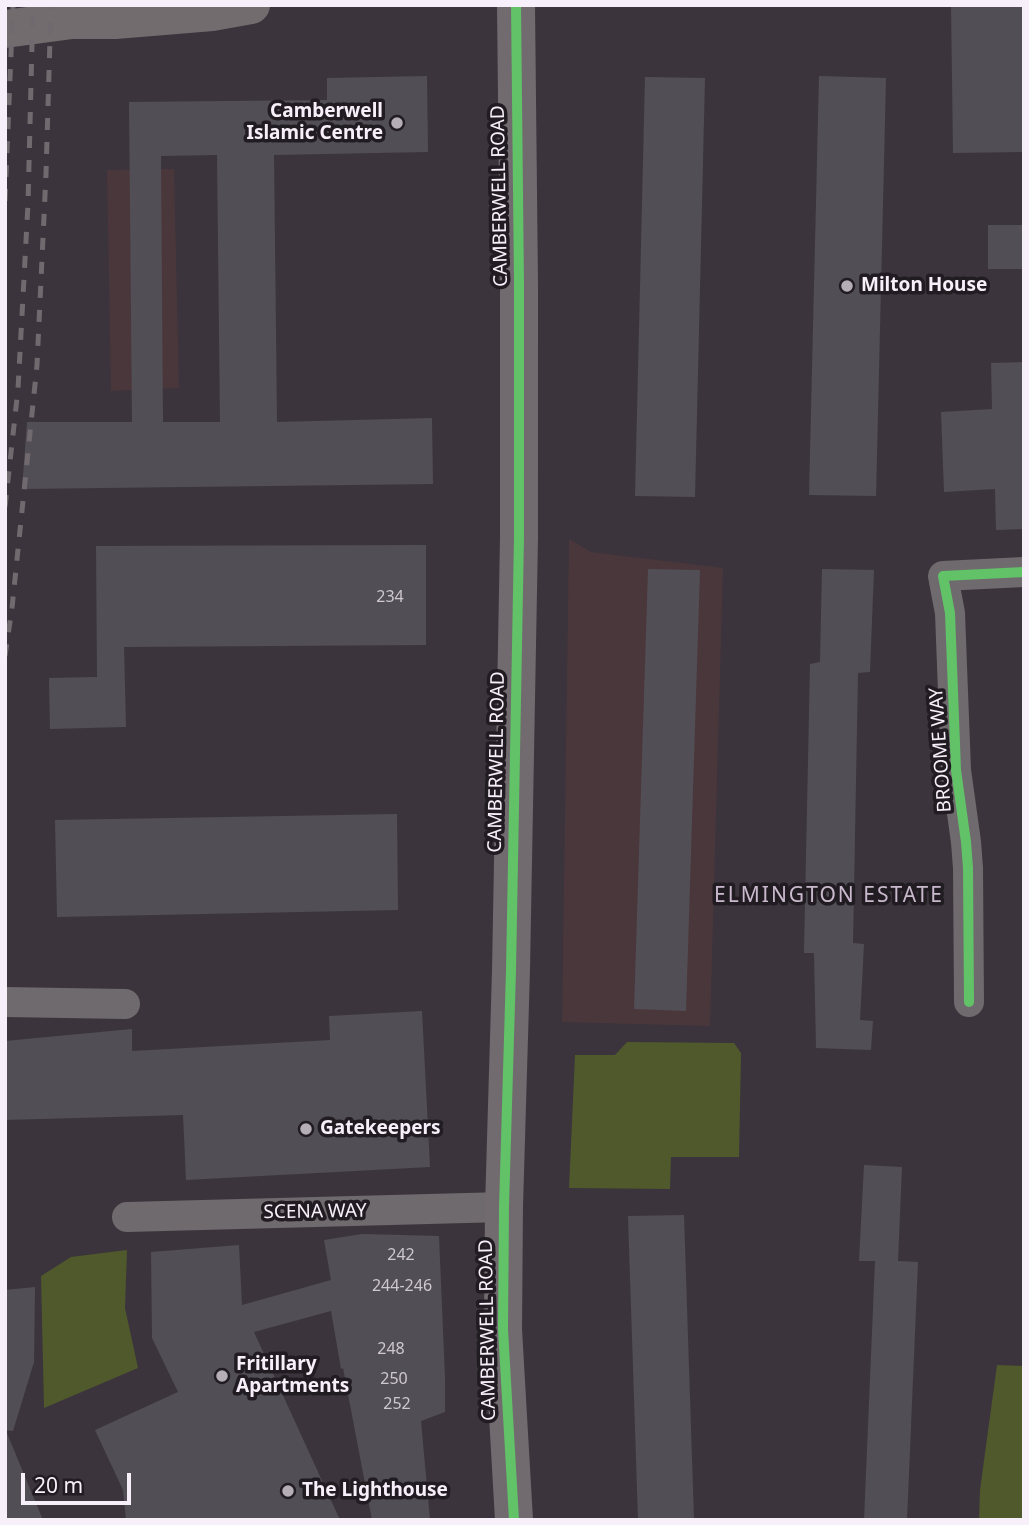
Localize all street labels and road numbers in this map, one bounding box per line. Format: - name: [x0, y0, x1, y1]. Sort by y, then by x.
- street label: CAMBERWELL ROAD: [487, 105, 513, 287]
- street label: CAMBERWELL ROAD: [484, 671, 510, 853]
- street label: BROOME WAY: [925, 687, 957, 813]
- street label: SCENA WAY: [263, 1200, 367, 1224]
- street label: CAMBERWELL ROAD: [475, 1239, 501, 1421]

